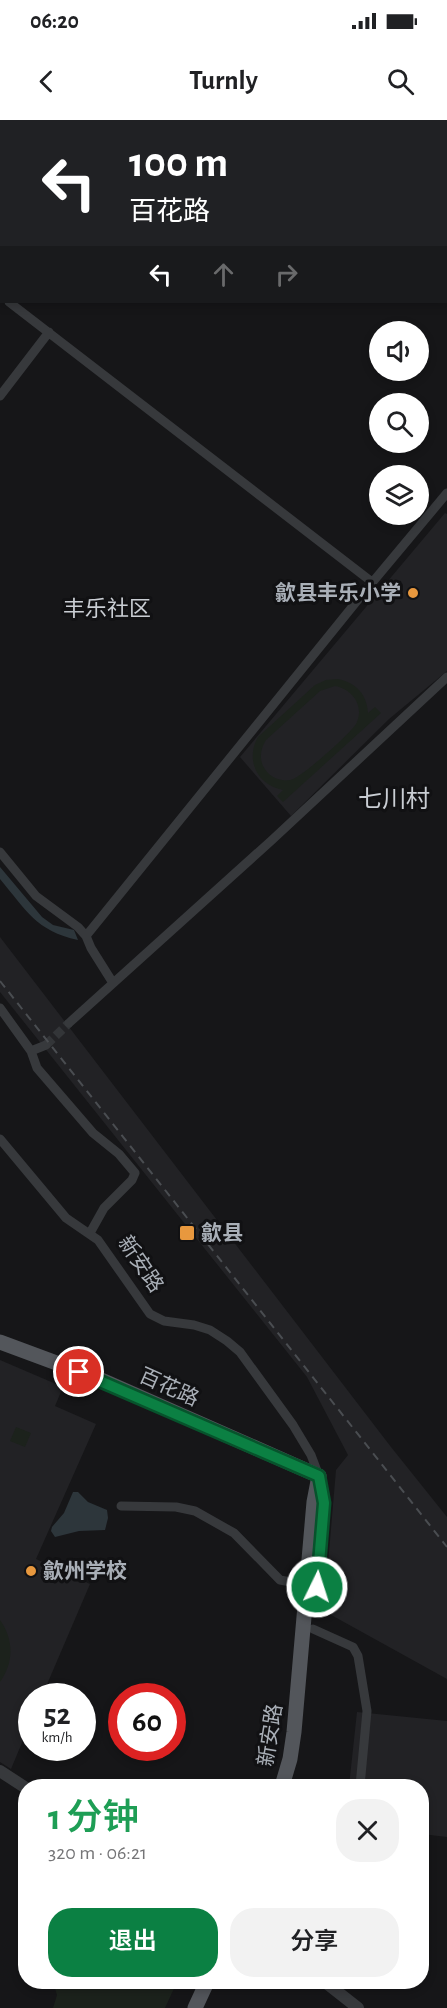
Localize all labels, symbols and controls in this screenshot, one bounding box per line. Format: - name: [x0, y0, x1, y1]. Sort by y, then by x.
- text: 06:20: [30, 10, 79, 32]
- icon: back: [30, 65, 63, 98]
- icon: search: [384, 65, 417, 98]
- text: Turnly: [189, 67, 258, 94]
- text: 100 m: [129, 142, 228, 184]
- icon: left: [30, 144, 108, 222]
- text: 百花路: [129, 198, 210, 225]
- icon: left: [144, 258, 177, 291]
- icon: ahead: [207, 258, 240, 291]
- icon: right: [270, 258, 303, 291]
- map controls: [369, 321, 429, 525]
- button: sound: [369, 321, 429, 381]
- button: search: [369, 393, 429, 453]
- button: layers: [369, 465, 429, 525]
- place label: 歙县丰乐小学: [275, 581, 401, 604]
- marker: 歙县丰乐小学: [406, 586, 420, 600]
- district label: 丰乐社区: [63, 597, 151, 620]
- district label: 七川村: [358, 786, 430, 812]
- place label: 歙县: [201, 1221, 243, 1244]
- marker: 歙县: [178, 1224, 196, 1242]
- street label: 新安路: [114, 1232, 168, 1296]
- pin: [53, 1346, 104, 1397]
- icon: arrive: [62, 1355, 95, 1388]
- street label: 百花路: [136, 1364, 202, 1410]
- position arrow: [285, 1555, 349, 1619]
- place label: 歙州学校: [43, 1559, 127, 1582]
- marker: 歙州学校: [24, 1564, 38, 1578]
- speed limit sign: 60: [108, 1683, 186, 1761]
- text: 52: [43, 1700, 71, 1730]
- street label: 新安路: [254, 1702, 286, 1768]
- text: km/h: [42, 1730, 72, 1745]
- button: close: [336, 1799, 399, 1862]
- text: 1 分钟: [48, 1800, 138, 1836]
- text: 320 m · 06:21: [48, 1843, 147, 1863]
- button: 退出: [48, 1908, 218, 1977]
- button: 分享: [230, 1908, 399, 1977]

